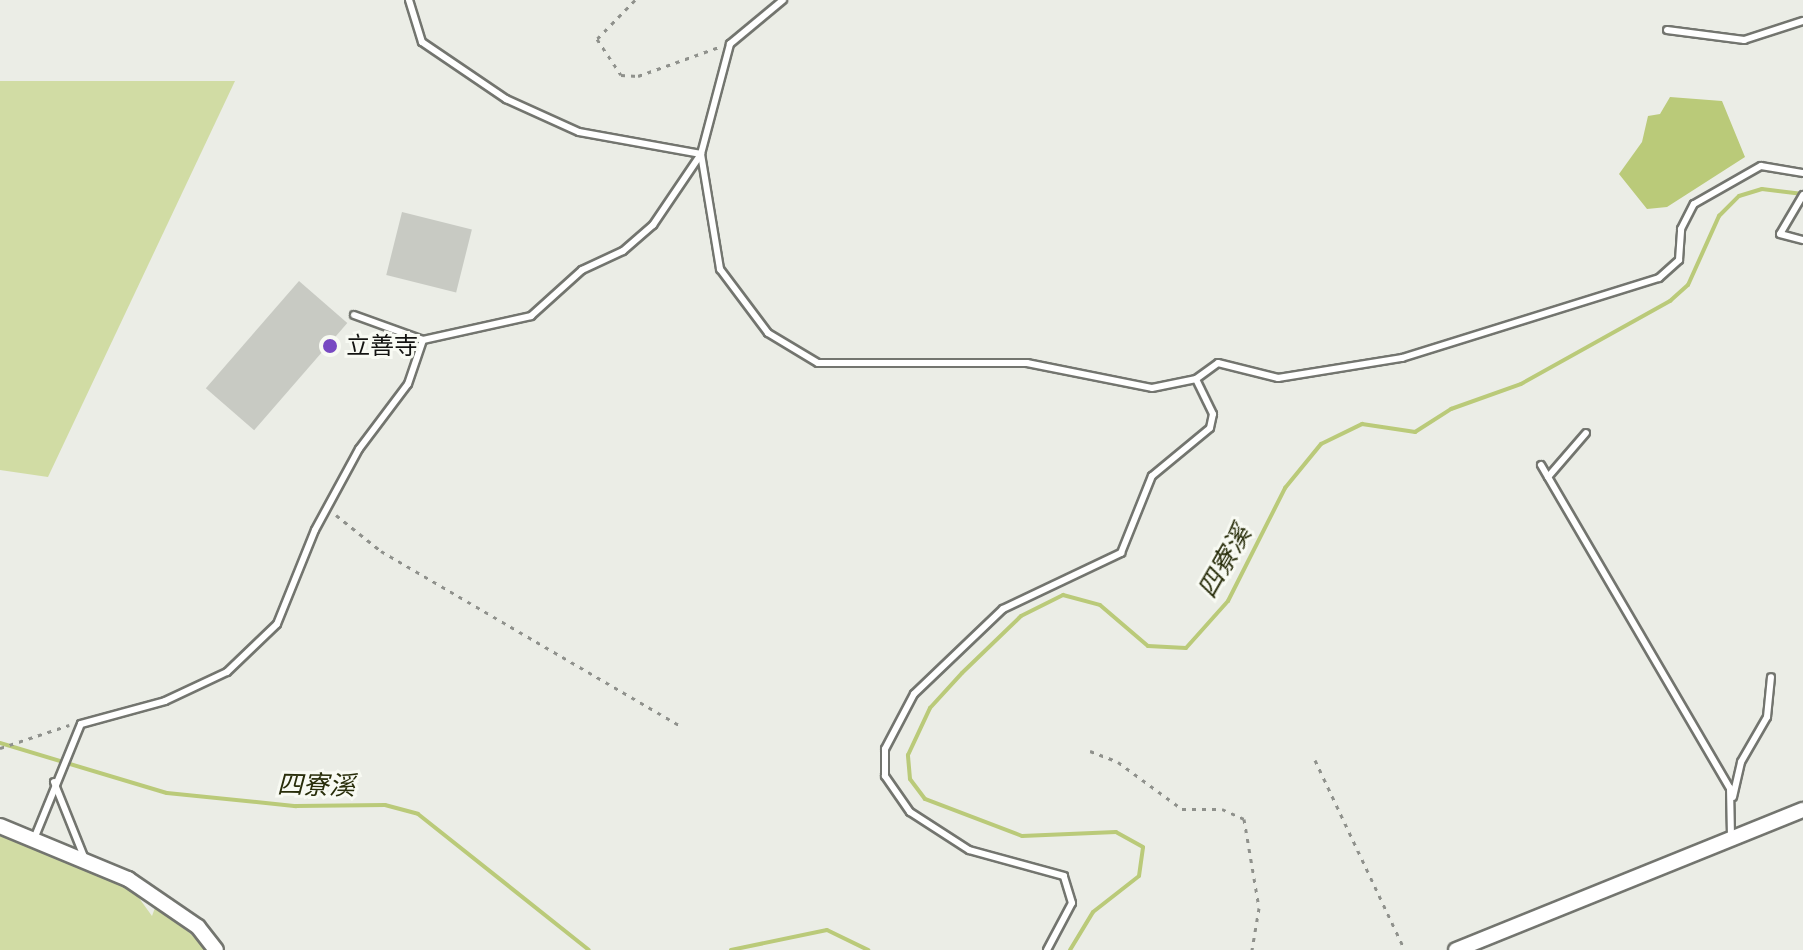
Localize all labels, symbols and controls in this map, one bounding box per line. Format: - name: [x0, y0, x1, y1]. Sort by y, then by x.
- place label: 立善寺: [346, 332, 418, 360]
- marker: 立善寺: [321, 337, 339, 355]
- water label: 四寮溪: [1192, 520, 1258, 604]
- water label: 四寮溪: [277, 770, 355, 802]

